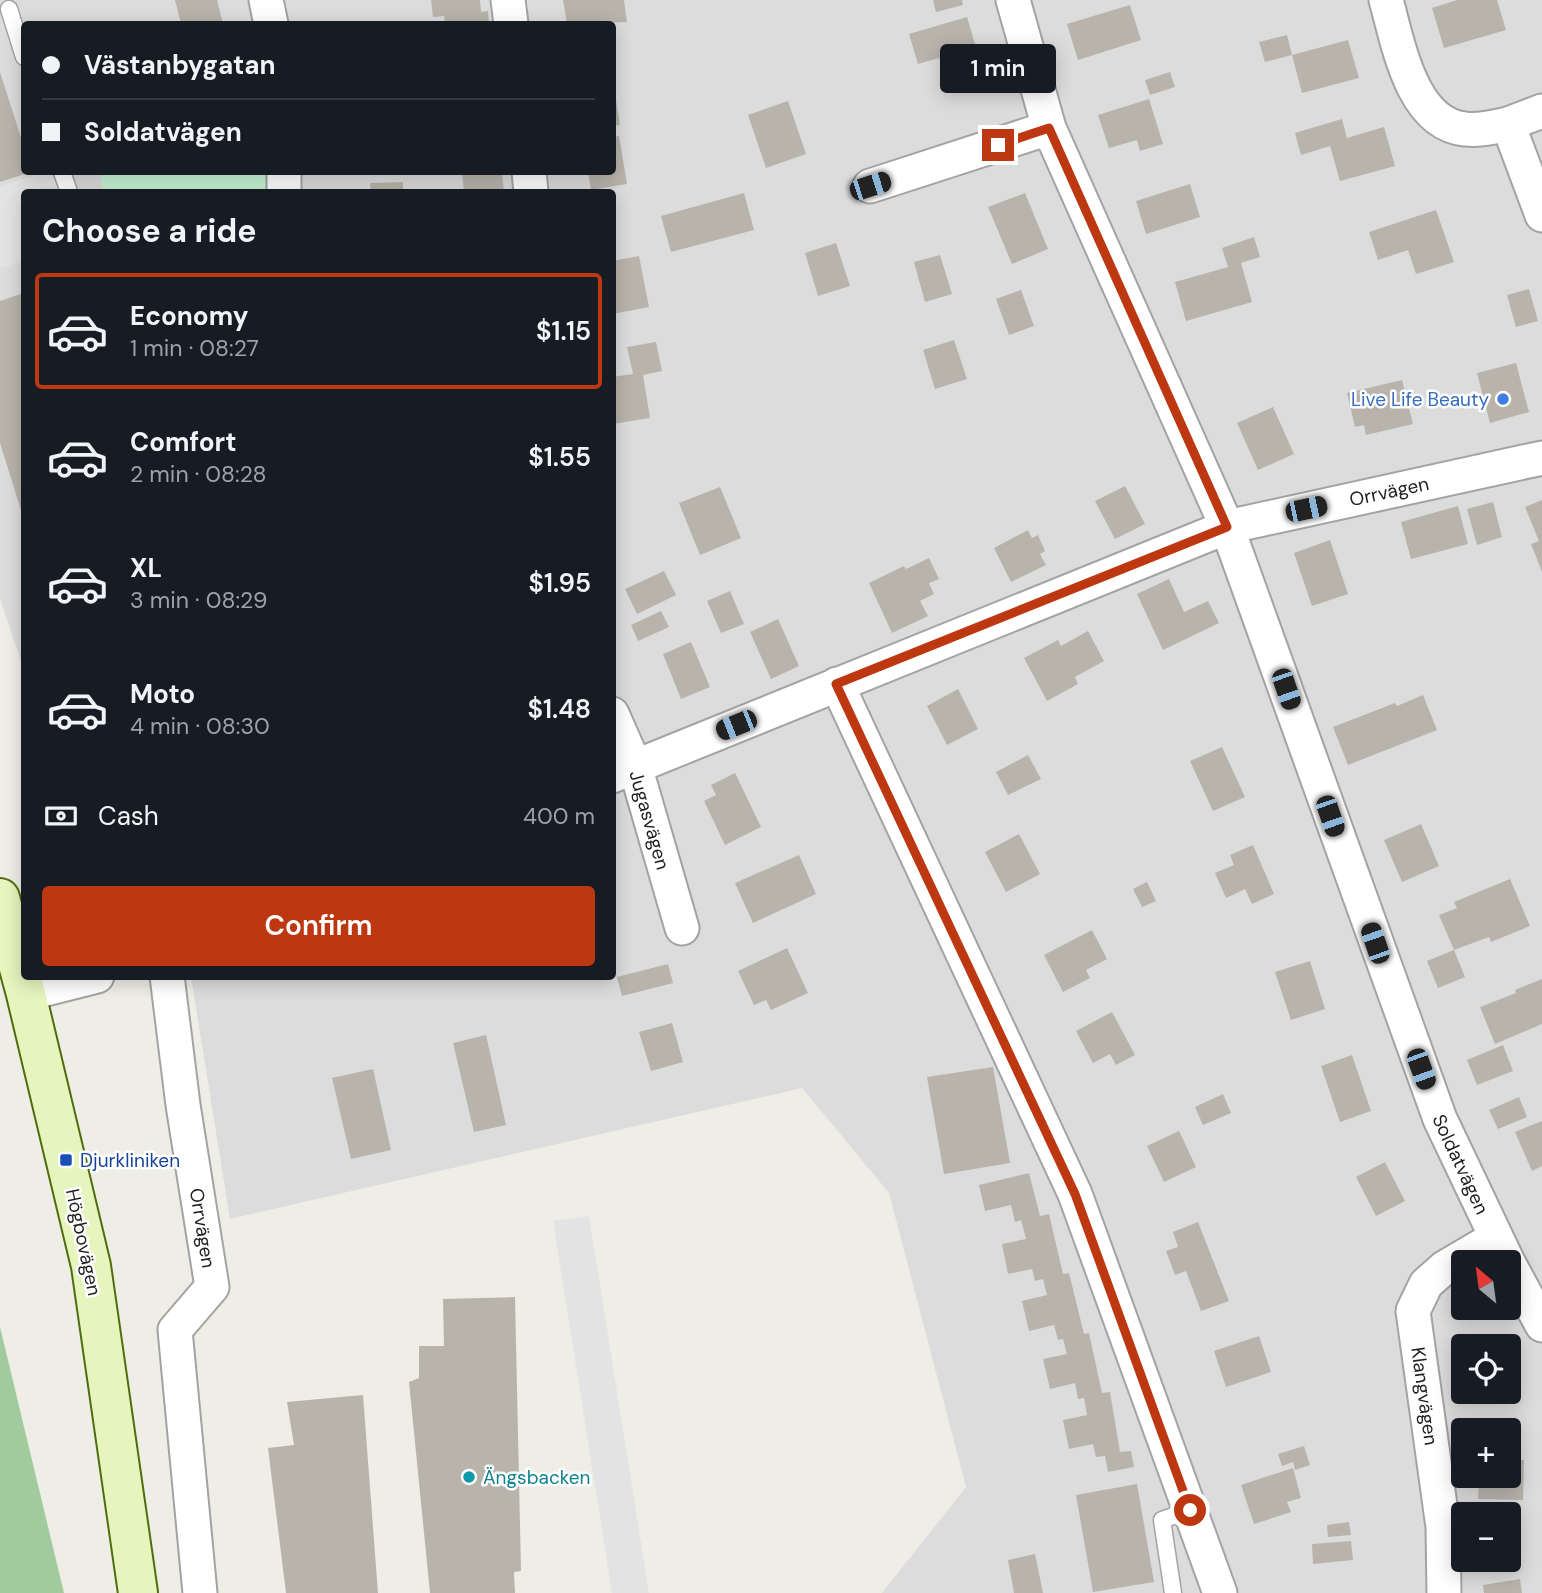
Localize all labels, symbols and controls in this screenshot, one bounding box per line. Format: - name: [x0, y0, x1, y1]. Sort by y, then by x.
- callout: 1 min: [940, 44, 1056, 92]
- text: Västanbygatan: [84, 48, 276, 82]
- text: 1 min: [971, 53, 1025, 83]
- text: Soldatvägen: [84, 115, 242, 149]
- route end: [982, 129, 1014, 161]
- car: [847, 170, 894, 202]
- text: Choose a ride: [42, 210, 257, 252]
- text: Economy: [130, 299, 248, 333]
- icon: car: [46, 300, 109, 363]
- text: $1.15: [536, 314, 591, 348]
- text: 1 min · 08:27: [130, 333, 259, 363]
- place label: Live Life Beauty: [1351, 387, 1489, 412]
- marker: Live Life Beauty: [1495, 391, 1511, 407]
- text: Comfort: [130, 425, 236, 459]
- icon: car: [46, 426, 109, 489]
- text: $1.55: [528, 440, 591, 474]
- text: 2 min · 08:28: [130, 459, 267, 489]
- street label: Orrvägen: [1347, 471, 1431, 512]
- car: [1284, 494, 1329, 524]
- text: XL: [130, 551, 162, 585]
- icon: car: [46, 552, 109, 615]
- text: $1.95: [529, 566, 591, 600]
- text: 3 min · 08:29: [130, 585, 268, 615]
- car: [1270, 666, 1303, 712]
- text: Moto: [130, 677, 195, 711]
- icon: car: [46, 678, 109, 741]
- text: $1.48: [527, 692, 591, 726]
- car: [713, 707, 760, 743]
- text: 4 min · 08:30: [130, 711, 270, 741]
- street label: Jugasvägen: [623, 768, 676, 873]
- car: [1314, 793, 1347, 839]
- icon: cash: [42, 797, 80, 835]
- text: Cash: [98, 799, 159, 833]
- text: 400 m: [523, 801, 595, 831]
- button: Confirm: [42, 886, 595, 966]
- car: [1359, 920, 1392, 966]
- car: [1404, 1046, 1439, 1092]
- street label: Soldatvägen: [1426, 1110, 1495, 1218]
- place label: Djurkliniken: [80, 1148, 180, 1173]
- marker: Djurkliniken: [58, 1152, 74, 1168]
- street label: Högbovägen: [60, 1186, 107, 1298]
- street label: Orrvägen: [184, 1186, 221, 1270]
- north arrow: [1451, 1250, 1521, 1320]
- map controls: [1451, 1250, 1521, 1572]
- button: locate: [1451, 1334, 1521, 1404]
- street label: Klangvägen: [1405, 1345, 1444, 1447]
- button: +: [1451, 1418, 1521, 1488]
- place label: Ängsbacken: [483, 1465, 590, 1490]
- marker: Ängsbacken: [461, 1469, 477, 1485]
- route start: [1174, 1494, 1206, 1526]
- button: −: [1451, 1502, 1521, 1572]

